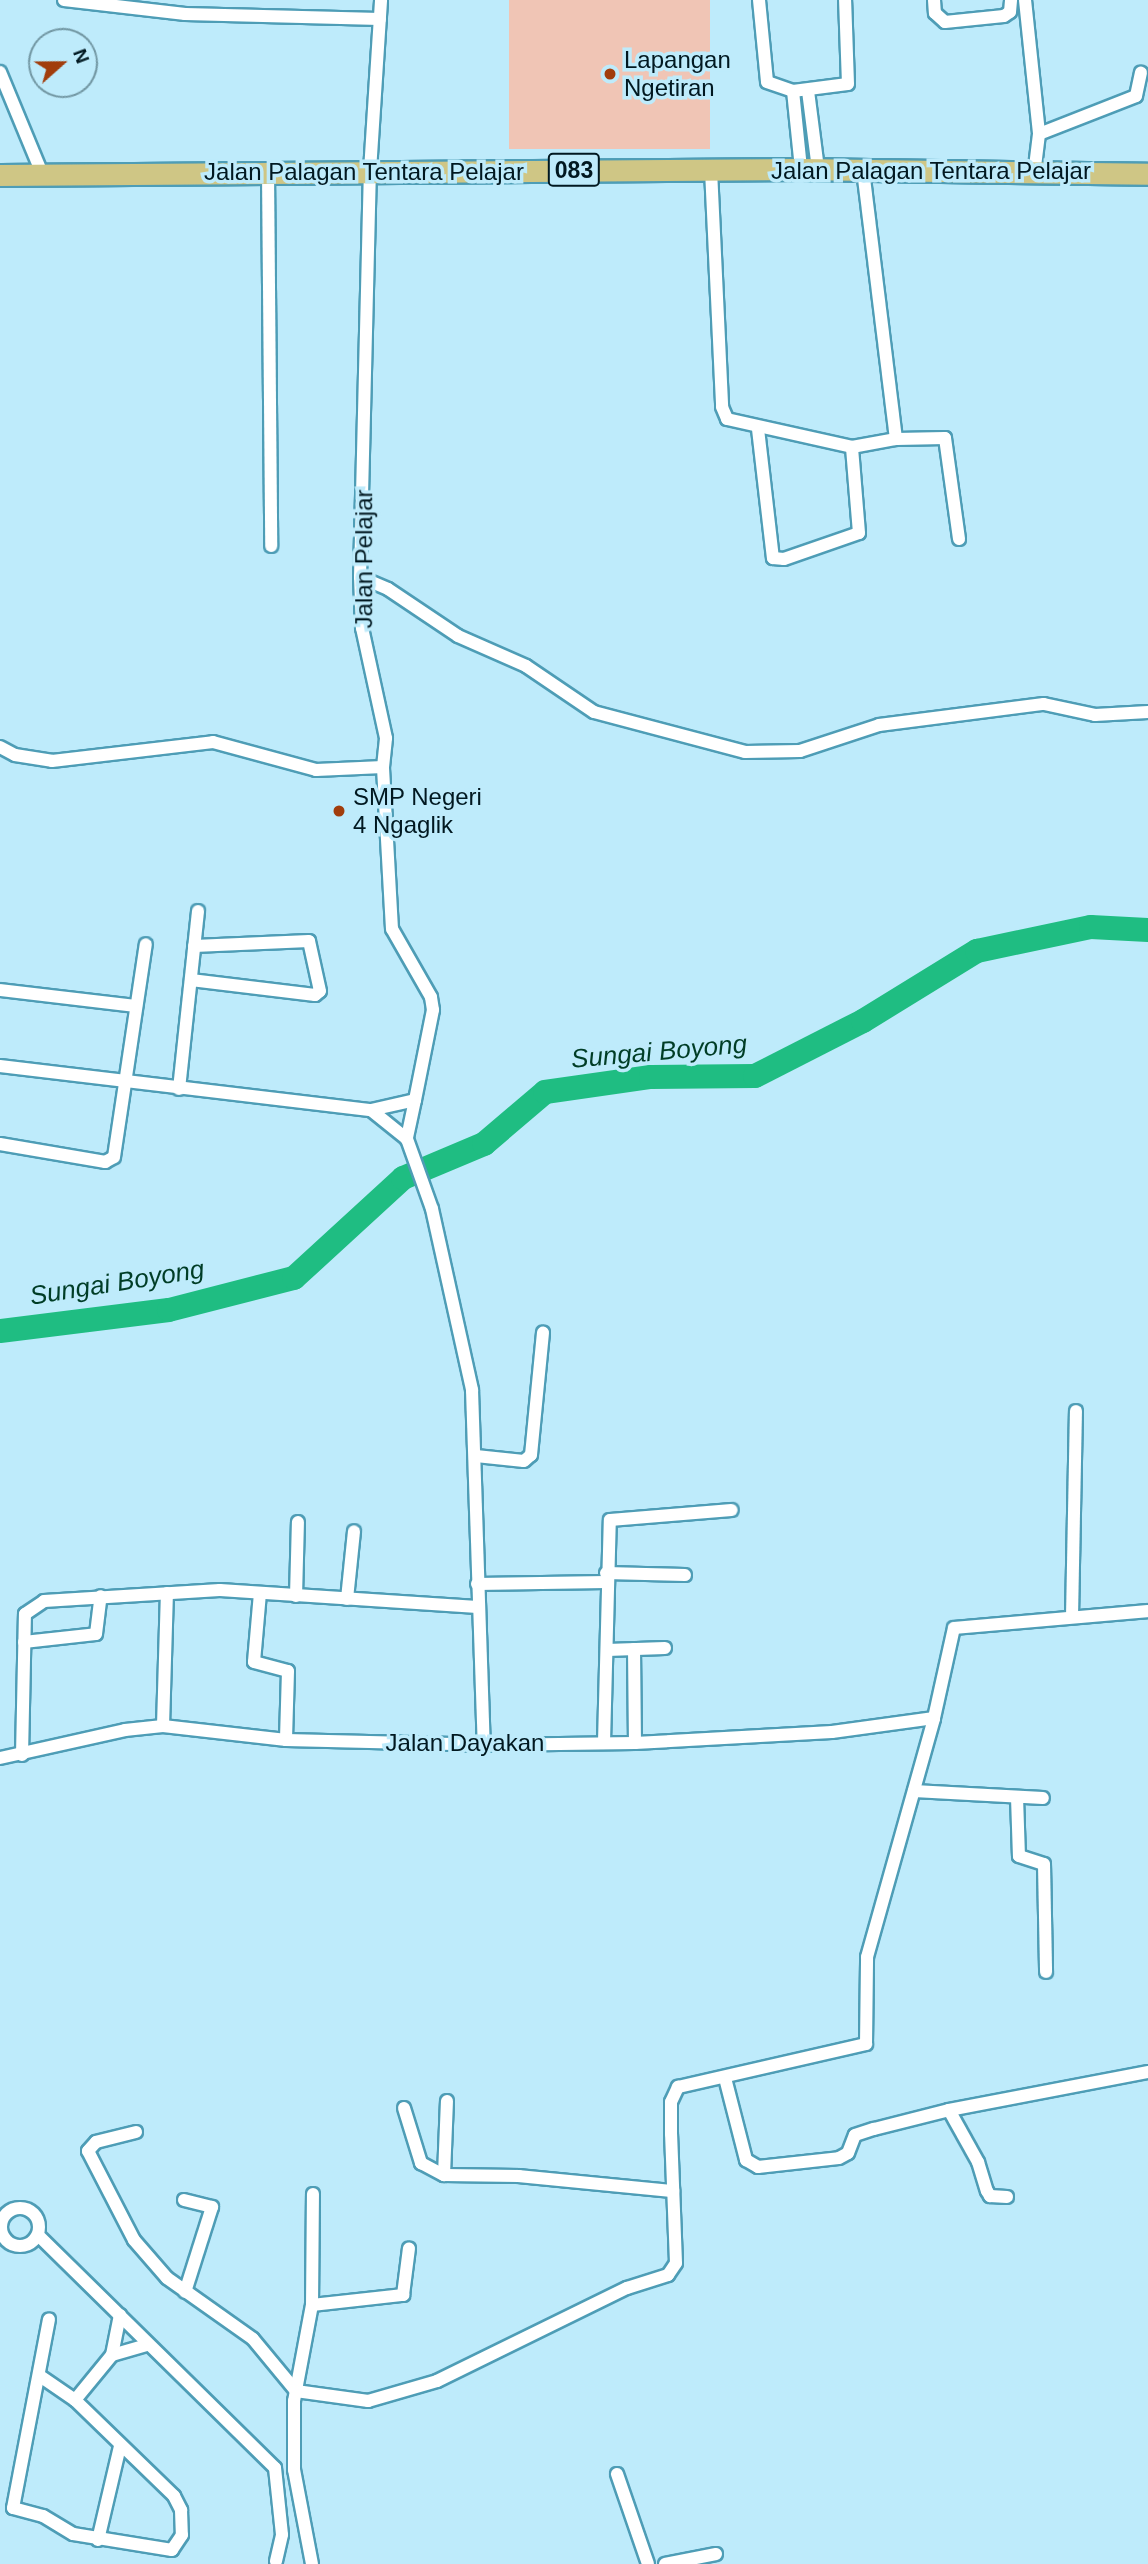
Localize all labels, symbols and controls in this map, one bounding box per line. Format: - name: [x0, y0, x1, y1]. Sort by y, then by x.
- north arrow: [28, 28, 98, 98]
- text: N: [69, 46, 93, 66]
- place label: Lapangan Ngetiran: [624, 46, 731, 102]
- marker: Lapangan Ngetiran: [602, 66, 618, 82]
- road number: 083: [548, 150, 600, 190]
- street label: Jalan Palagan Tentara Pelajar: [771, 157, 1091, 185]
- street label: Jalan Palagan Tentara Pelajar: [204, 158, 524, 186]
- street label: Jalan Pelajar: [350, 490, 378, 628]
- place label: SMP Negeri 4 Ngaglik: [353, 783, 482, 839]
- marker: SMP Negeri 4 Ngaglik: [331, 803, 347, 819]
- water label: Sungai Boyong: [570, 1029, 748, 1075]
- water label: Sungai Boyong: [27, 1254, 207, 1312]
- street label: Jalan Dayakan: [386, 1729, 544, 1757]

